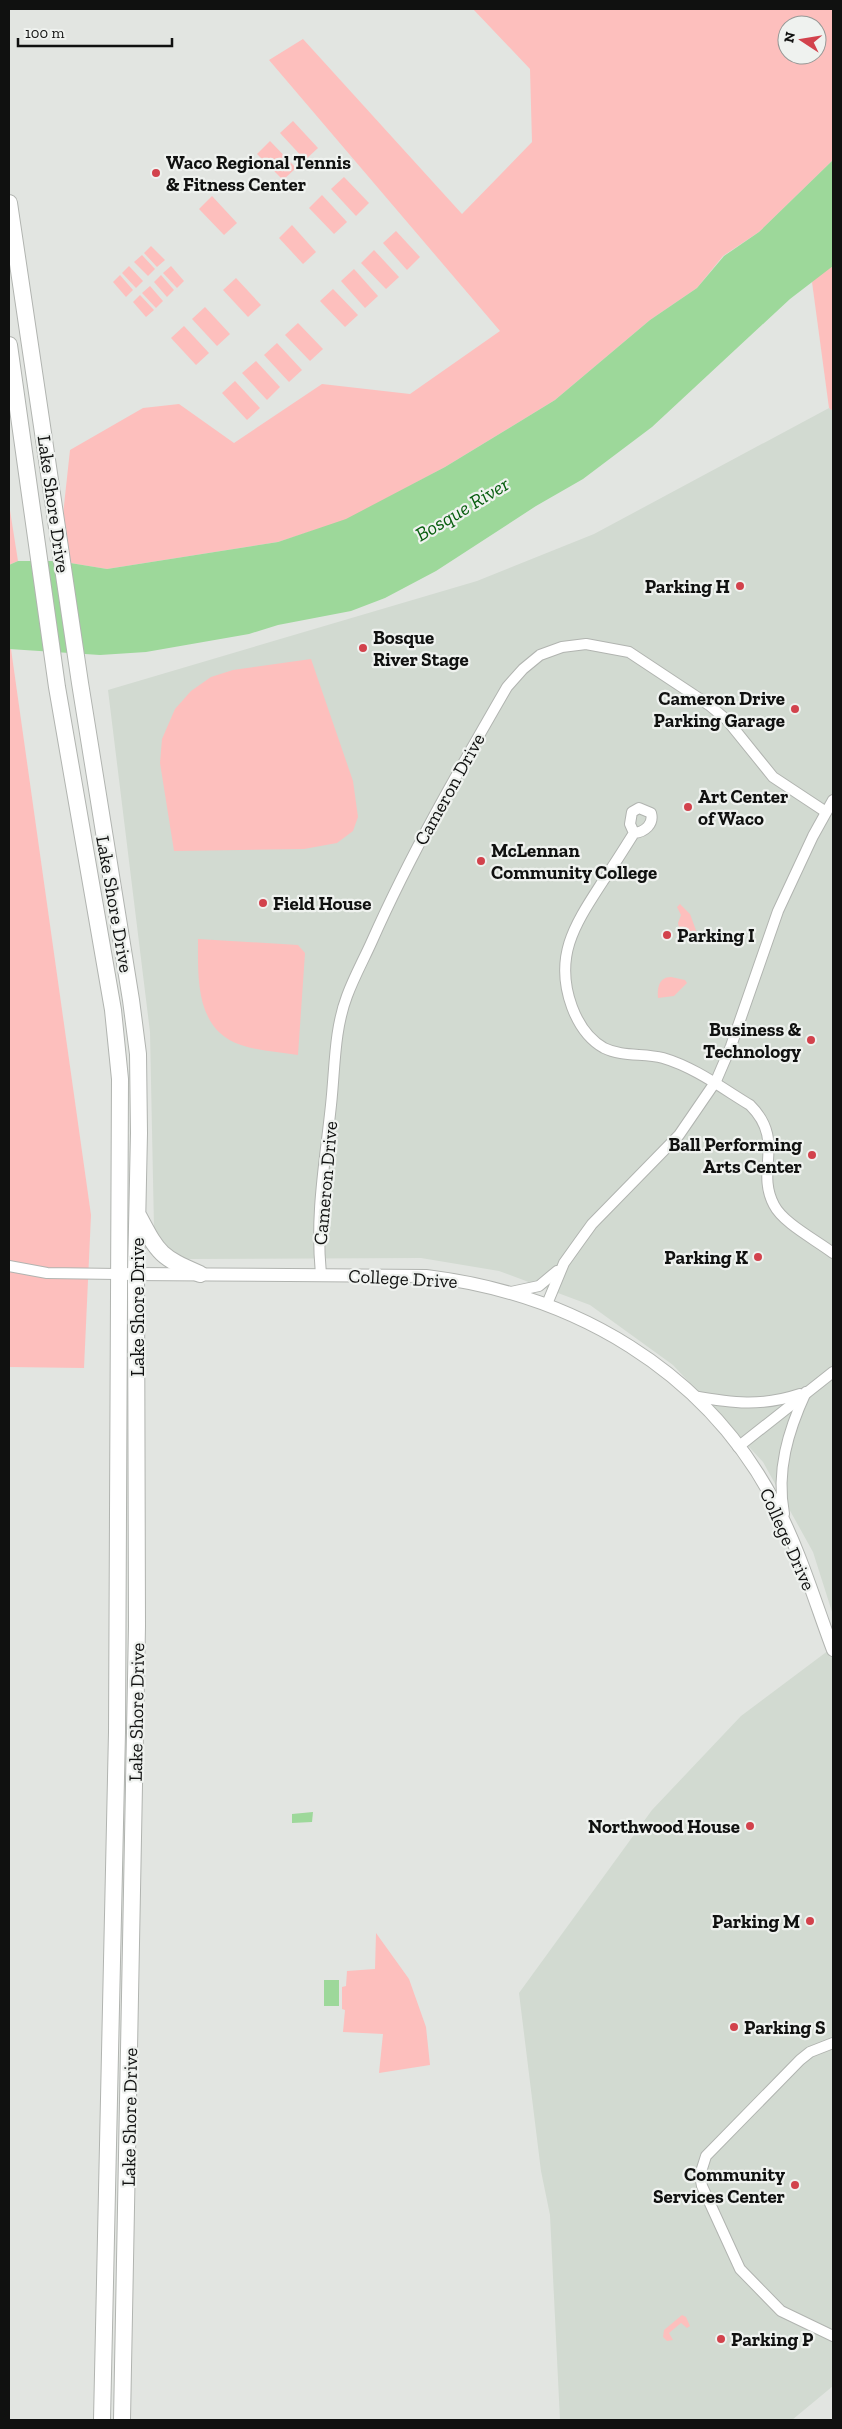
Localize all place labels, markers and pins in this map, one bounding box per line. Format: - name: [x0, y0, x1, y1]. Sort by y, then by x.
- place label: Waco Regional Tennis & Fitness Center: [166, 151, 351, 196]
- marker: Waco Regional Tennis & Fitness Center: [150, 167, 162, 179]
- place label: Parking H: [645, 575, 730, 598]
- marker: Parking H: [734, 580, 746, 592]
- place label: Bosque River Stage: [373, 626, 469, 671]
- marker: Bosque River Stage: [357, 642, 369, 654]
- place label: Cameron Drive Parking Garage: [654, 687, 785, 732]
- marker: Cameron Drive Parking Garage: [789, 703, 801, 715]
- place label: Art Center of Waco: [698, 785, 789, 830]
- marker: Art Center of Waco: [682, 801, 694, 813]
- place label: McLennan Community College: [491, 839, 657, 884]
- marker: McLennan Community College: [475, 855, 487, 867]
- place label: Field House: [273, 892, 371, 915]
- marker: Field House: [257, 897, 269, 909]
- place label: Parking I: [677, 924, 755, 947]
- marker: Parking I: [661, 929, 673, 941]
- place label: Business & Technology: [703, 1018, 802, 1063]
- marker: Business & Technology: [805, 1034, 817, 1046]
- place label: Ball Performing Arts Center: [669, 1133, 803, 1178]
- marker: Ball Performing Arts Center: [806, 1149, 818, 1161]
- place label: Parking K: [664, 1246, 748, 1269]
- marker: Parking K: [752, 1251, 764, 1263]
- place label: Northwood House: [588, 1815, 740, 1838]
- marker: Northwood House: [744, 1820, 756, 1832]
- place label: Parking M: [712, 1910, 800, 1933]
- marker: Parking M: [804, 1915, 816, 1927]
- place label: Parking S: [744, 2016, 826, 2039]
- marker: Parking S: [728, 2021, 740, 2033]
- place label: Community Services Center: [653, 2163, 786, 2208]
- marker: Community Services Center: [789, 2179, 801, 2191]
- place label: Parking P: [731, 2328, 814, 2351]
- marker: Parking P: [715, 2333, 727, 2345]

